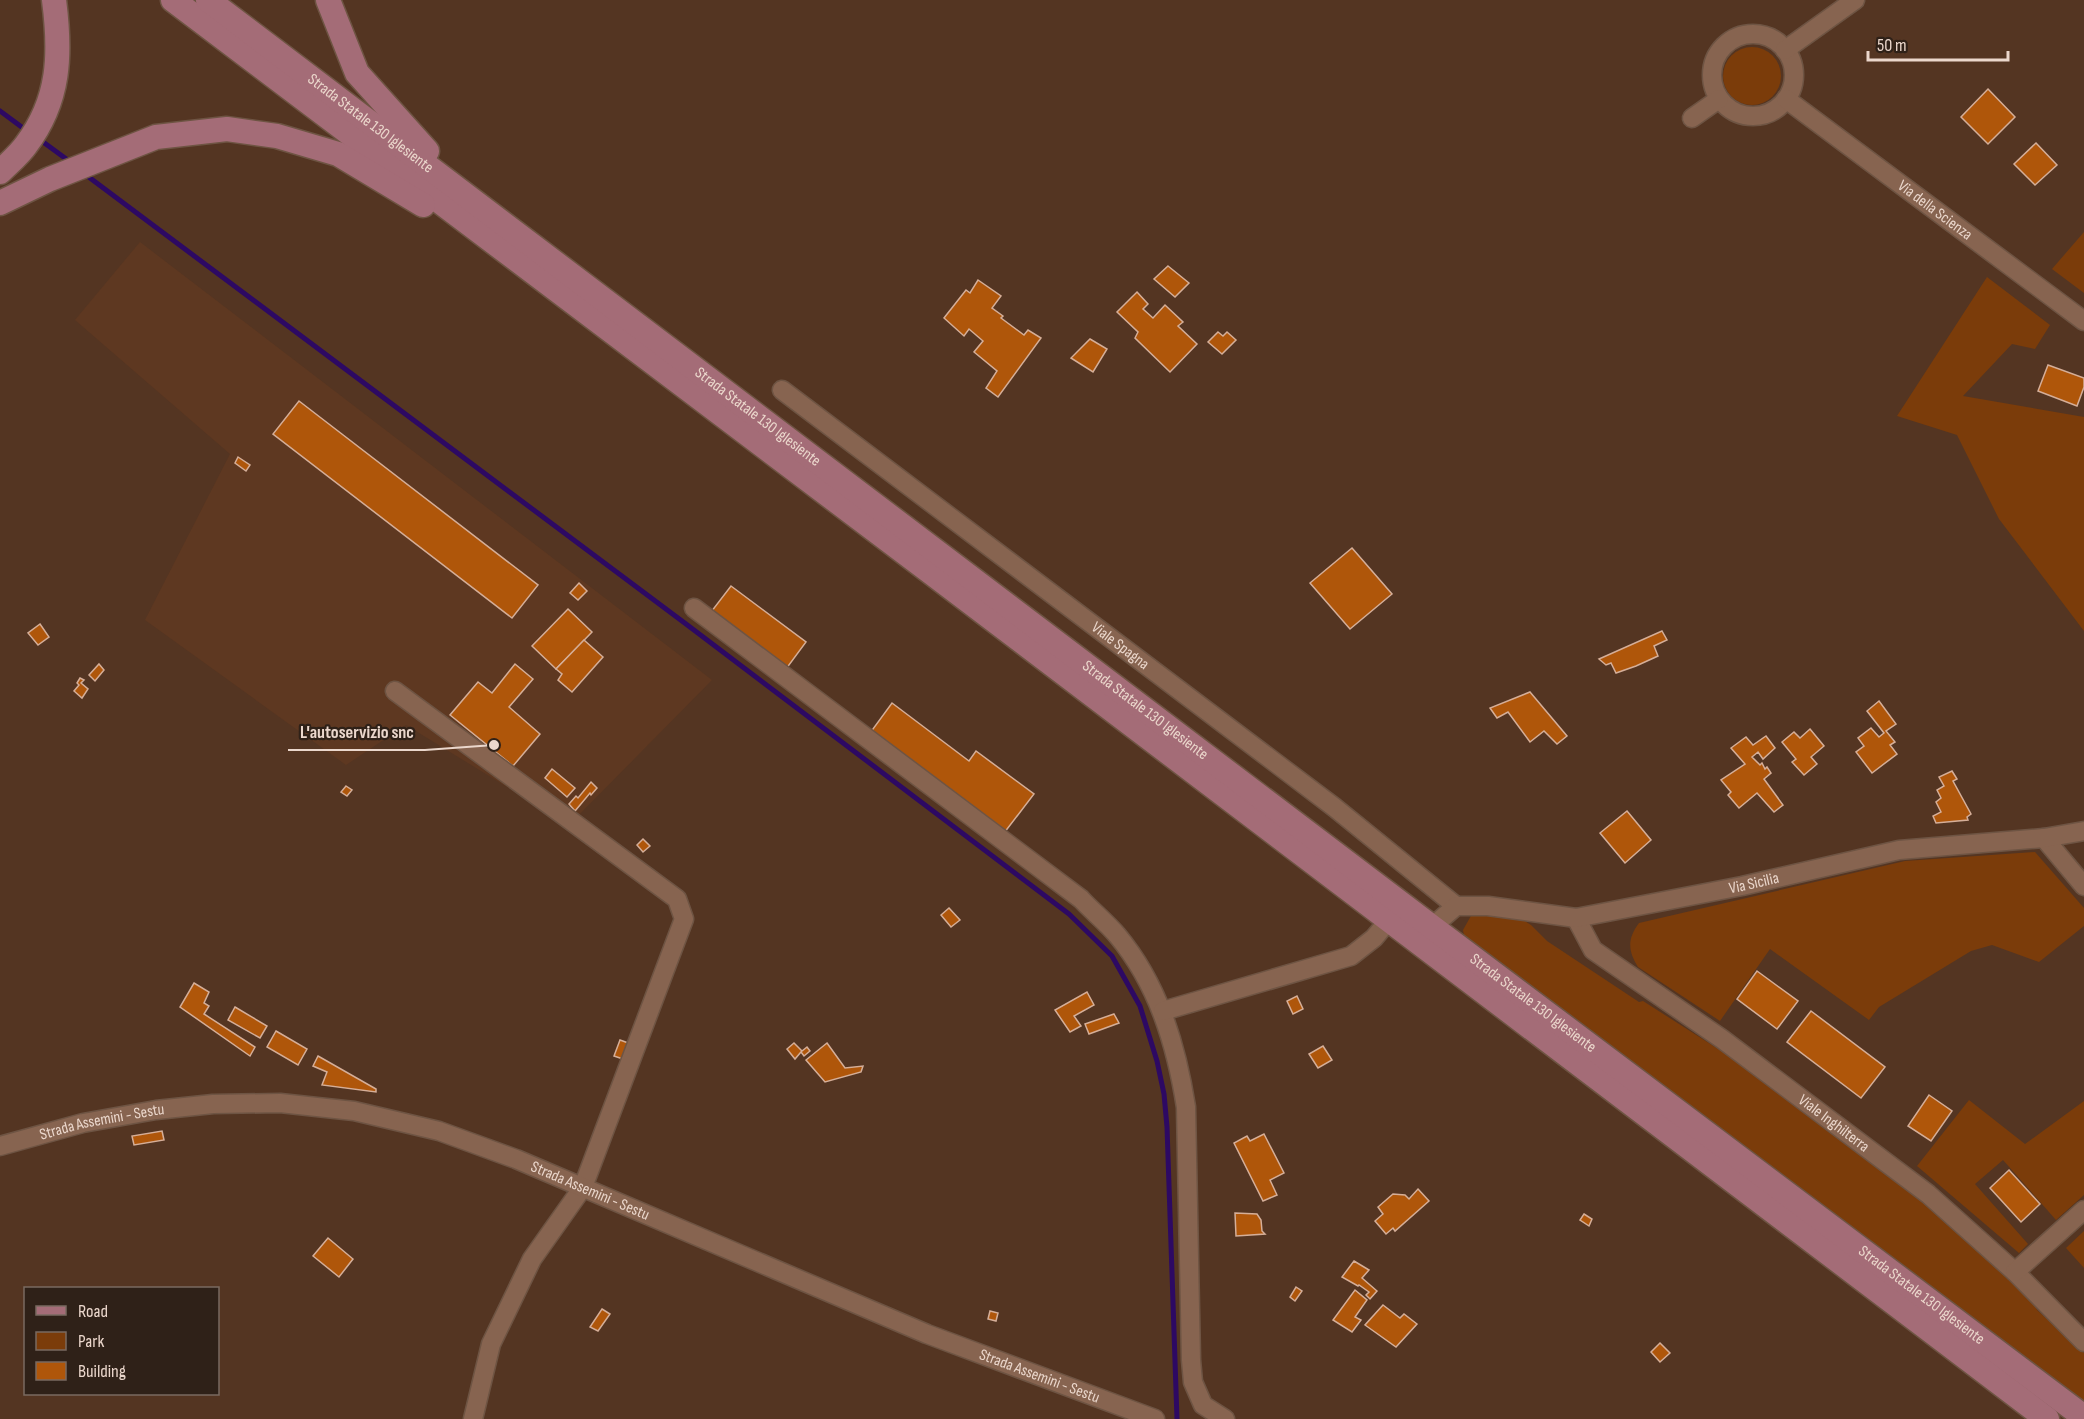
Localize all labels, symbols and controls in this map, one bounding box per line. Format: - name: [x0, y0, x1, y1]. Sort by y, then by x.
- scale bar: [1868, 24, 2008, 62]
- text: 50 m: [1877, 35, 1907, 56]
- street label: Strada Statale 130 Iglesiente: [304, 69, 437, 177]
- street label: Via della Scienza: [1894, 176, 1976, 244]
- street label: Strada Statale 130 Iglesiente: [691, 363, 825, 470]
- street label: Viale Spagna: [1088, 618, 1153, 673]
- street label: Strada Statale 130 Iglesiente: [1079, 656, 1212, 764]
- callout: L'autoservizio snc: [288, 714, 425, 750]
- text: L'autoservizio snc: [300, 722, 414, 743]
- street label: Via Sicilia: [1727, 868, 1781, 898]
- street label: Strada Statale 130 Iglesiente: [1466, 950, 1600, 1057]
- street label: Viale Inghilterra: [1795, 1090, 1873, 1156]
- street label: Strada Assemini - Sestu: [37, 1100, 165, 1144]
- street label: Strada Assemini - Sestu: [528, 1157, 652, 1224]
- street label: Strada Statale 130 Iglesiente: [1855, 1242, 1989, 1349]
- legend: [24, 1287, 219, 1395]
- text: Road: [78, 1301, 108, 1322]
- text: Park: [78, 1331, 104, 1352]
- street label: Strada Assemini - Sestu: [977, 1345, 1102, 1407]
- text: Building: [78, 1361, 126, 1382]

